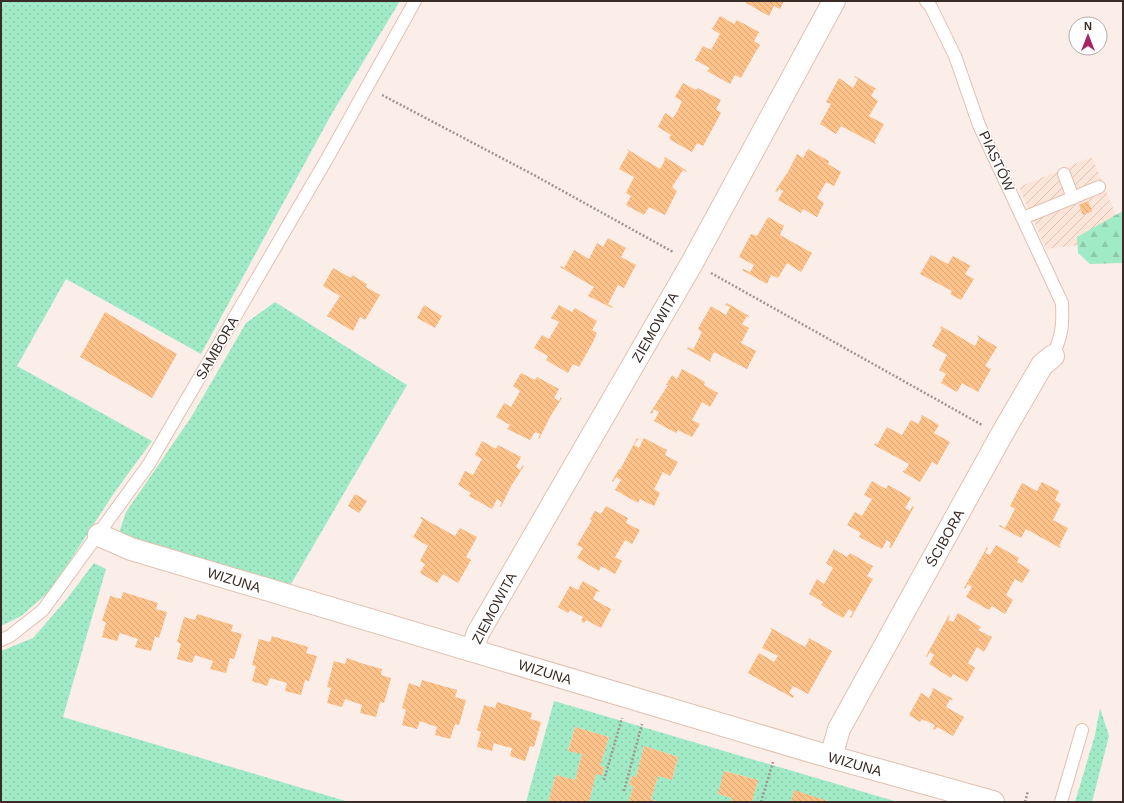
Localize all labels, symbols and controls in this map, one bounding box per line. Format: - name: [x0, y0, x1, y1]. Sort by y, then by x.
- north arrow: [1068, 16, 1108, 56]
- text: N: [1084, 20, 1092, 32]
- street label: PIASTÓW: [976, 128, 1018, 194]
- street label: ZIEMOWITA: [628, 289, 682, 365]
- street label: SAMBORA: [193, 313, 242, 382]
- street label: ŚCIBORA: [922, 506, 968, 569]
- street label: WIZUNA: [205, 564, 263, 596]
- street label: ZIEMOWITA: [469, 569, 520, 646]
- street label: WIZUNA: [516, 656, 574, 688]
- street label: WIZUNA: [826, 749, 884, 779]

